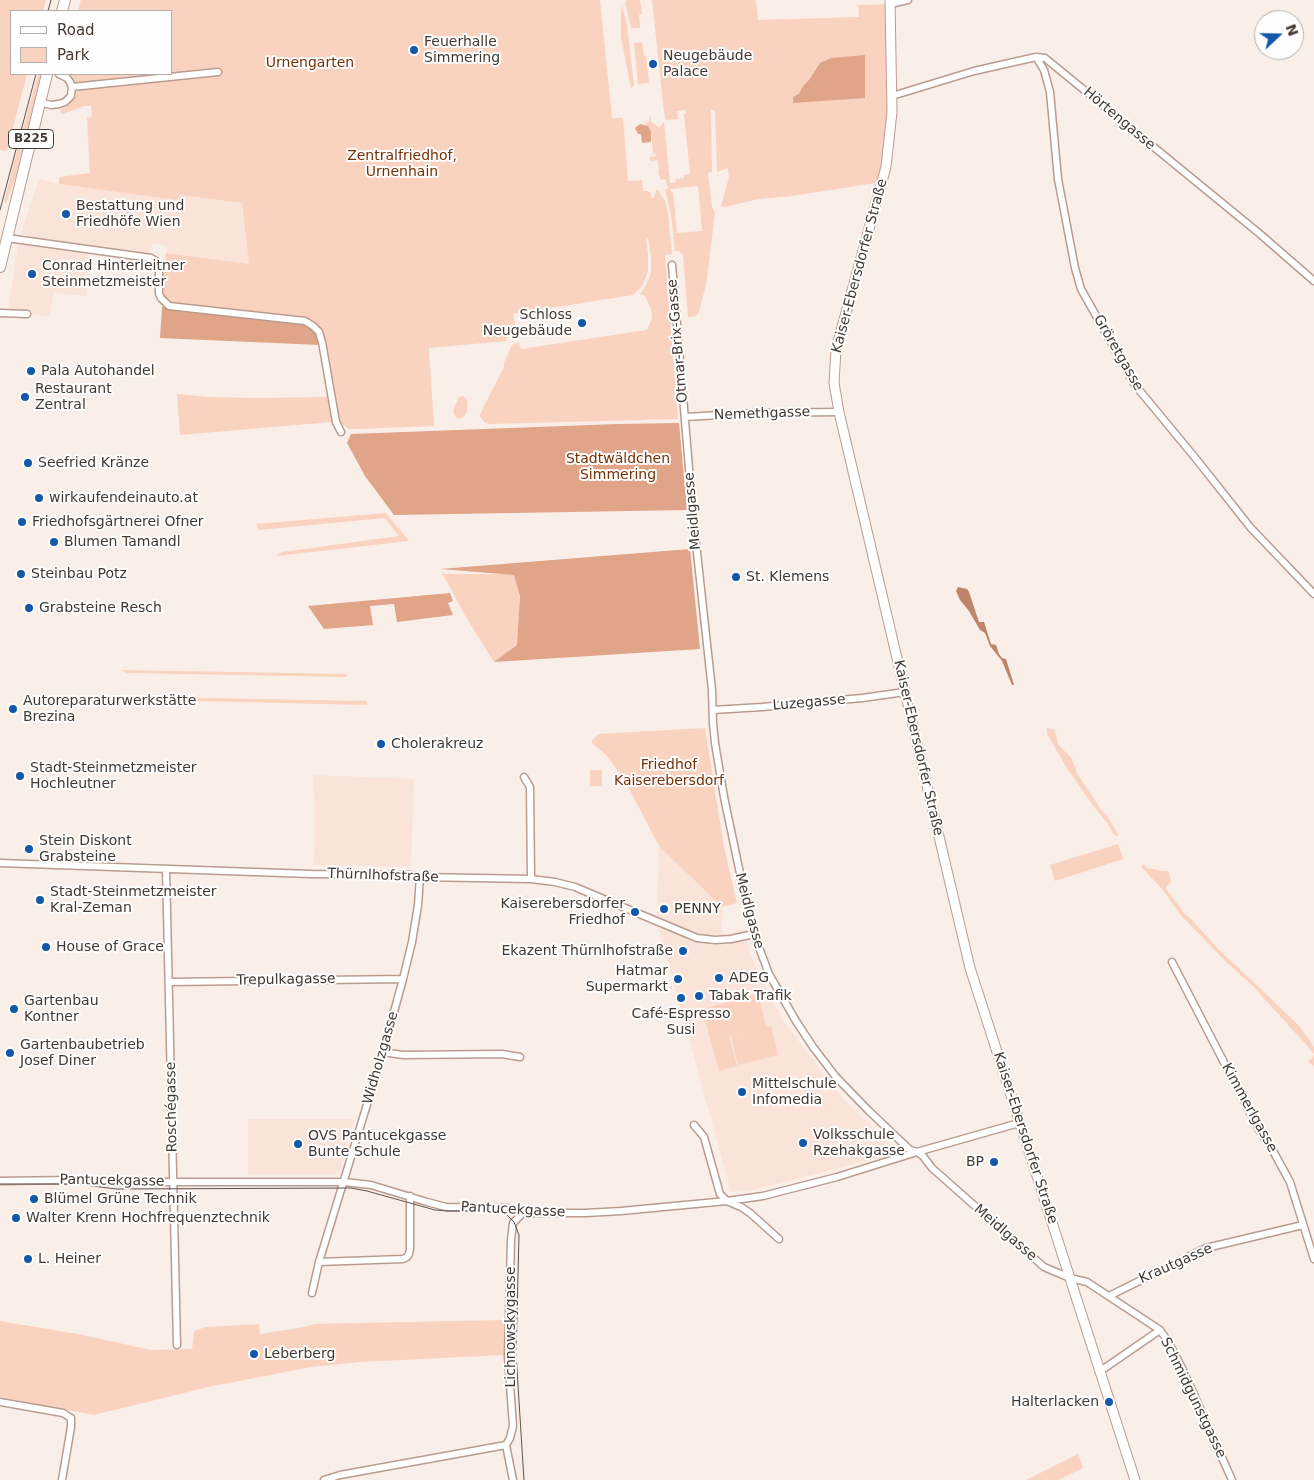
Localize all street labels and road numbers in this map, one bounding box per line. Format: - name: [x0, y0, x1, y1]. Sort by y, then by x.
- street label: Hörtengasse: [1080, 84, 1158, 154]
- road number: B225: [8, 130, 54, 148]
- street label: Kaiser-Ebersdorfer Straße: [829, 177, 891, 355]
- street label: Otmar-Brix-Gasse: [664, 279, 692, 403]
- street label: Gröretgasse: [1089, 312, 1147, 394]
- street label: Nemethgasse: [714, 404, 810, 424]
- street label: Meidlgasse: [681, 471, 705, 551]
- street label: Kaiser-Ebersdorfer Straße: [890, 659, 946, 837]
- street label: Luzegasse: [772, 691, 846, 715]
- street label: Thürnlhofstraße: [327, 866, 439, 886]
- street label: Meidlgasse: [731, 871, 767, 951]
- street label: Trepulkagasse: [236, 971, 336, 989]
- street label: Widholzgasse: [360, 1010, 402, 1106]
- street label: Kaiser-Ebersdorfer Straße: [989, 1050, 1061, 1226]
- street label: Roschégasse: [163, 1061, 181, 1153]
- street label: Kimmerlgasse: [1218, 1061, 1280, 1155]
- street label: Pantucekgasse: [60, 1172, 164, 1190]
- street label: Pantucekgasse: [460, 1199, 566, 1221]
- street label: Meidlgasse: [970, 1201, 1040, 1265]
- street label: Krautgasse: [1137, 1240, 1215, 1288]
- street label: Lichnowskygasse: [503, 1266, 519, 1388]
- street label: Schmidgunstgasse: [1157, 1335, 1229, 1461]

